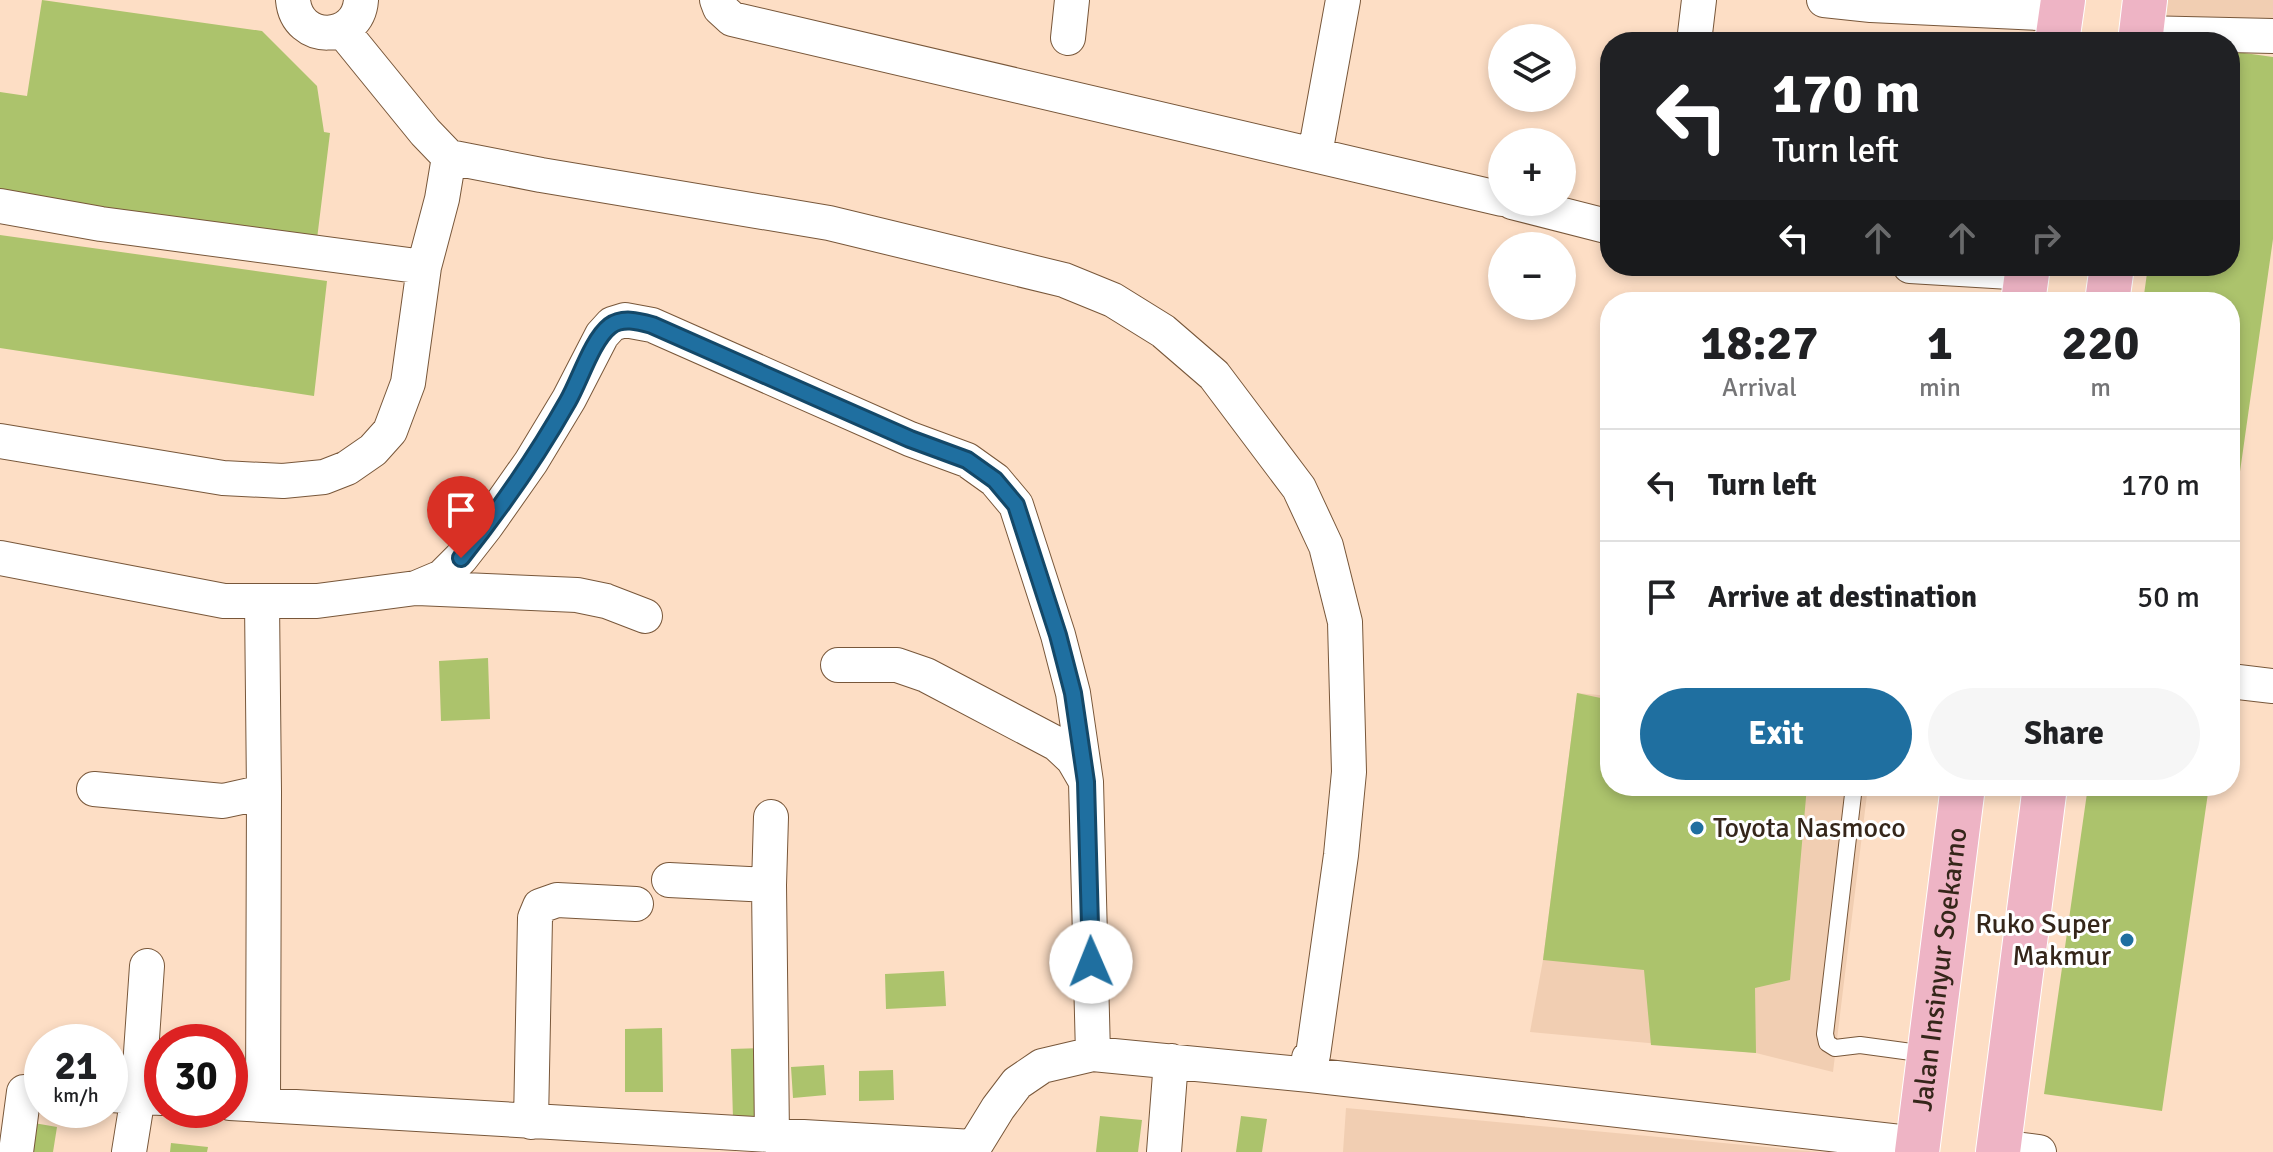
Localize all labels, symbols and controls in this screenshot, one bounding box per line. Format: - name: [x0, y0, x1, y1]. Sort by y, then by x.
- map controls: [1488, 24, 1576, 320]
- button: layers: [1488, 24, 1576, 112]
- text: 170 m: [1772, 59, 1920, 128]
- icon: left: [1640, 64, 1744, 168]
- button: +: [1488, 128, 1576, 216]
- text: Turn left: [1772, 128, 1899, 173]
- icon: left: [1772, 216, 1816, 260]
- icon: ahead: [1856, 216, 1900, 260]
- icon: ahead: [1940, 216, 1984, 260]
- icon: right: [2024, 216, 2068, 260]
- button: −: [1488, 232, 1576, 320]
- text: 18:27: [1701, 314, 1818, 373]
- text: 1: [1927, 314, 1953, 373]
- text: 220: [2062, 314, 2139, 373]
- text: Arrival: [1722, 372, 1797, 404]
- text: min: [1919, 372, 1961, 404]
- text: m: [2090, 372, 2111, 404]
- icon: left: [1640, 463, 1684, 507]
- text: Turn left: [1708, 467, 1817, 504]
- text: 170 m: [2121, 467, 2200, 504]
- pin: [427, 476, 495, 558]
- icon: arrive: [439, 488, 483, 532]
- icon: arrive: [1640, 575, 1684, 619]
- text: Arrive at destination: [1708, 579, 1977, 616]
- text: 50 m: [2137, 579, 2200, 616]
- button: Exit: [1640, 688, 1912, 780]
- button: Share: [1928, 688, 2200, 780]
- place label: Toyota Nasmoco: [1713, 811, 1906, 845]
- marker: Toyota Nasmoco: [1688, 819, 1706, 837]
- street label: Jalan Insinyur Soekarno: [1905, 826, 1975, 1113]
- place label: Ruko Super Makmur: [1975, 907, 2112, 973]
- position arrow: [1049, 920, 1133, 1004]
- marker: Ruko Super Makmur: [2118, 931, 2136, 949]
- speed limit sign: 30: [144, 1024, 248, 1128]
- text: 21: [54, 1041, 98, 1091]
- text: km/h: [53, 1083, 99, 1108]

